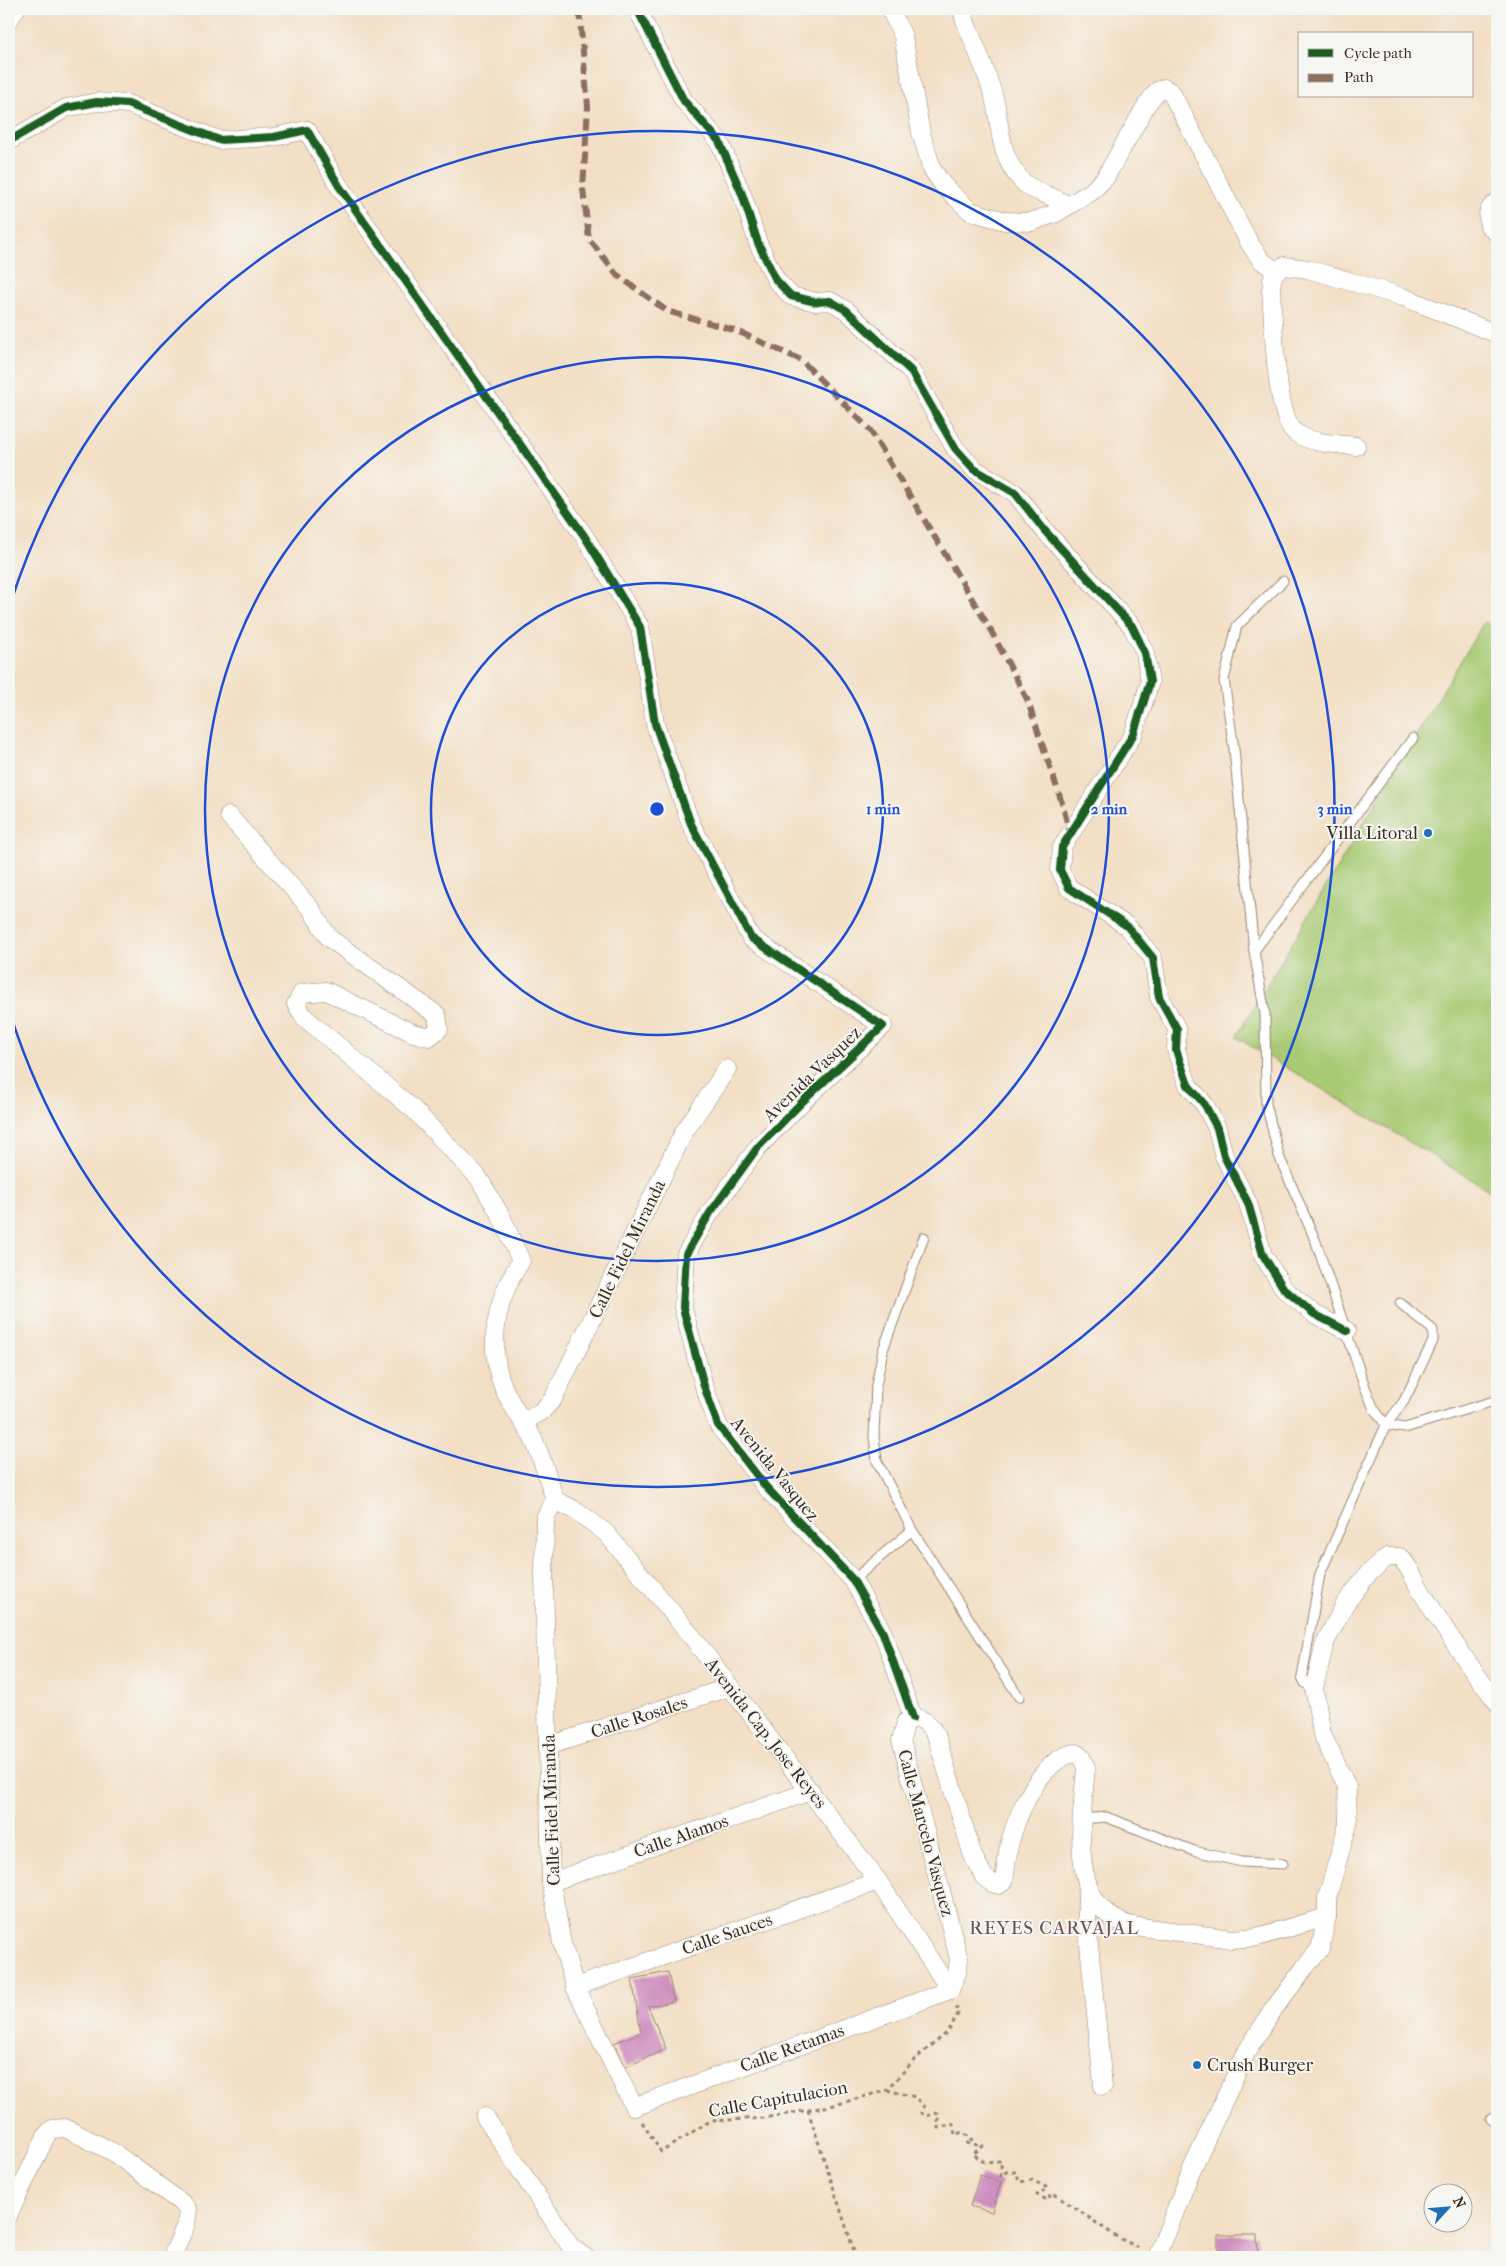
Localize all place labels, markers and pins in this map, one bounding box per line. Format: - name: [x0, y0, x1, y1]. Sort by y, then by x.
- centre of rings: [648, 800, 666, 818]
- place label: Villa Litoral: [1325, 823, 1418, 844]
- marker: Villa Litoral: [1422, 827, 1434, 839]
- place label: Crush Burger: [1207, 2055, 1313, 2076]
- marker: Crush Burger: [1191, 2059, 1203, 2071]

